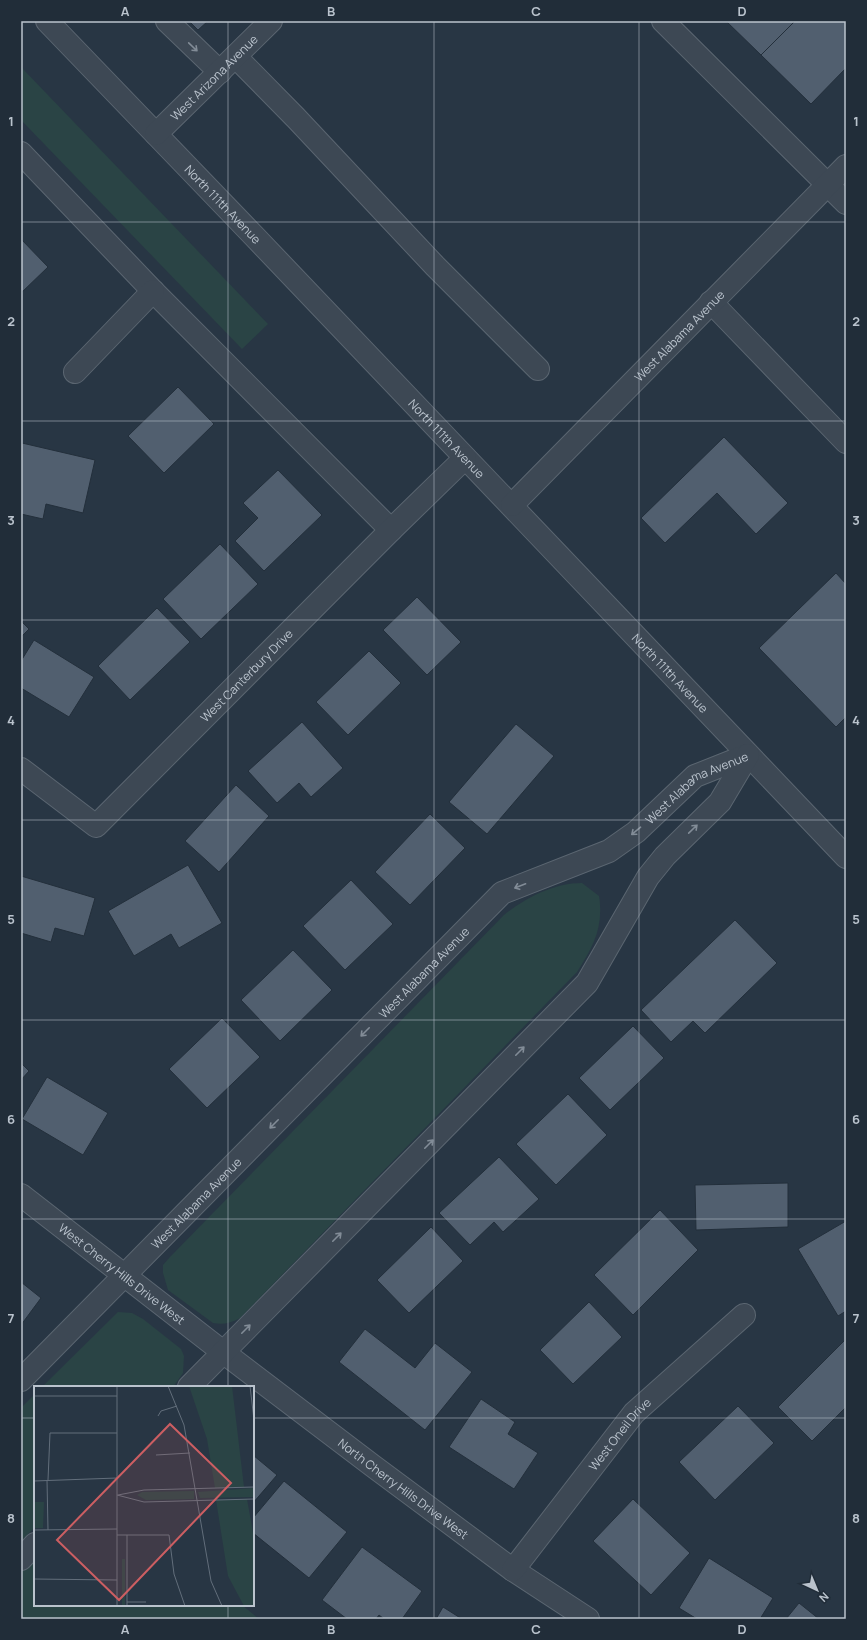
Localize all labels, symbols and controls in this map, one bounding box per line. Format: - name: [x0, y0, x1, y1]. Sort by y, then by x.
- text: A: [121, 2, 130, 20]
- text: B: [327, 2, 335, 20]
- text: C: [531, 2, 541, 20]
- text: D: [737, 2, 747, 20]
- street label: West Arizona Avenue: [166, 30, 261, 124]
- one-way arrow: [188, 42, 198, 51]
- text: 1: [8, 112, 14, 130]
- text: 1: [853, 112, 859, 130]
- street label: North 111th Avenue: [181, 161, 265, 247]
- street label: West Alabama Avenue: [630, 286, 728, 385]
- text: 2: [7, 312, 15, 330]
- text: 2: [852, 312, 860, 330]
- street label: North 111th Avenue: [405, 395, 489, 482]
- text: 3: [7, 511, 15, 529]
- text: 3: [852, 511, 860, 529]
- street label: West Canterbury Drive: [196, 625, 296, 725]
- street label: North 111th Avenue: [629, 630, 712, 716]
- text: 4: [7, 711, 15, 729]
- text: 4: [852, 711, 860, 729]
- street label: West Alabama Avenue: [641, 747, 751, 828]
- one-way arrow: [688, 824, 698, 834]
- one-way arrow: [631, 826, 642, 835]
- one-way arrow: [514, 883, 526, 891]
- text: 5: [7, 910, 15, 928]
- text: 5: [852, 910, 860, 928]
- street label: West Alabama Avenue: [375, 923, 473, 1022]
- one-way arrow: [360, 1027, 370, 1037]
- one-way arrow: [515, 1046, 525, 1056]
- text: 6: [7, 1110, 15, 1128]
- text: 6: [852, 1110, 860, 1128]
- one-way arrow: [269, 1119, 279, 1129]
- one-way arrow: [424, 1139, 433, 1149]
- street label: West Alabama Avenue: [147, 1153, 245, 1252]
- street label: West Cherry Hills Drive West: [55, 1219, 189, 1328]
- one-way arrow: [332, 1232, 342, 1242]
- text: 7: [8, 1309, 15, 1327]
- text: 7: [853, 1309, 860, 1327]
- one-way arrow: [241, 1324, 251, 1334]
- inset map: [34, 1386, 254, 1606]
- street label: West Oneil Drive: [584, 1394, 654, 1474]
- street label: North Cherry Hills Drive West: [335, 1434, 472, 1543]
- text: 8: [7, 1509, 15, 1527]
- text: 8: [852, 1509, 860, 1527]
- north arrow: [797, 1570, 837, 1610]
- text: N: [816, 1589, 832, 1606]
- text: A: [121, 1620, 130, 1638]
- text: B: [327, 1620, 335, 1638]
- text: C: [531, 1620, 541, 1638]
- text: D: [737, 1620, 747, 1638]

